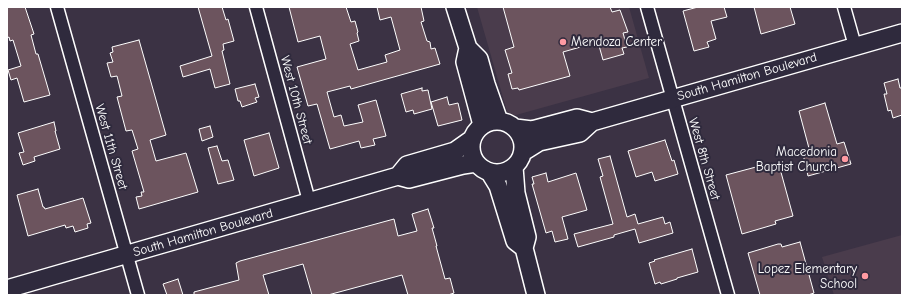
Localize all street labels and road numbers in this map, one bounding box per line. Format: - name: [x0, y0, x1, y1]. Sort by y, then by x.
- street label: South Hamilton Boulevard: [675, 50, 819, 104]
- street label: West 10th Street: [277, 54, 315, 146]
- street label: West 11th Street: [91, 102, 131, 192]
- street label: West 8th Street: [685, 116, 723, 202]
- street label: South Hamilton Boulevard: [131, 206, 275, 260]

